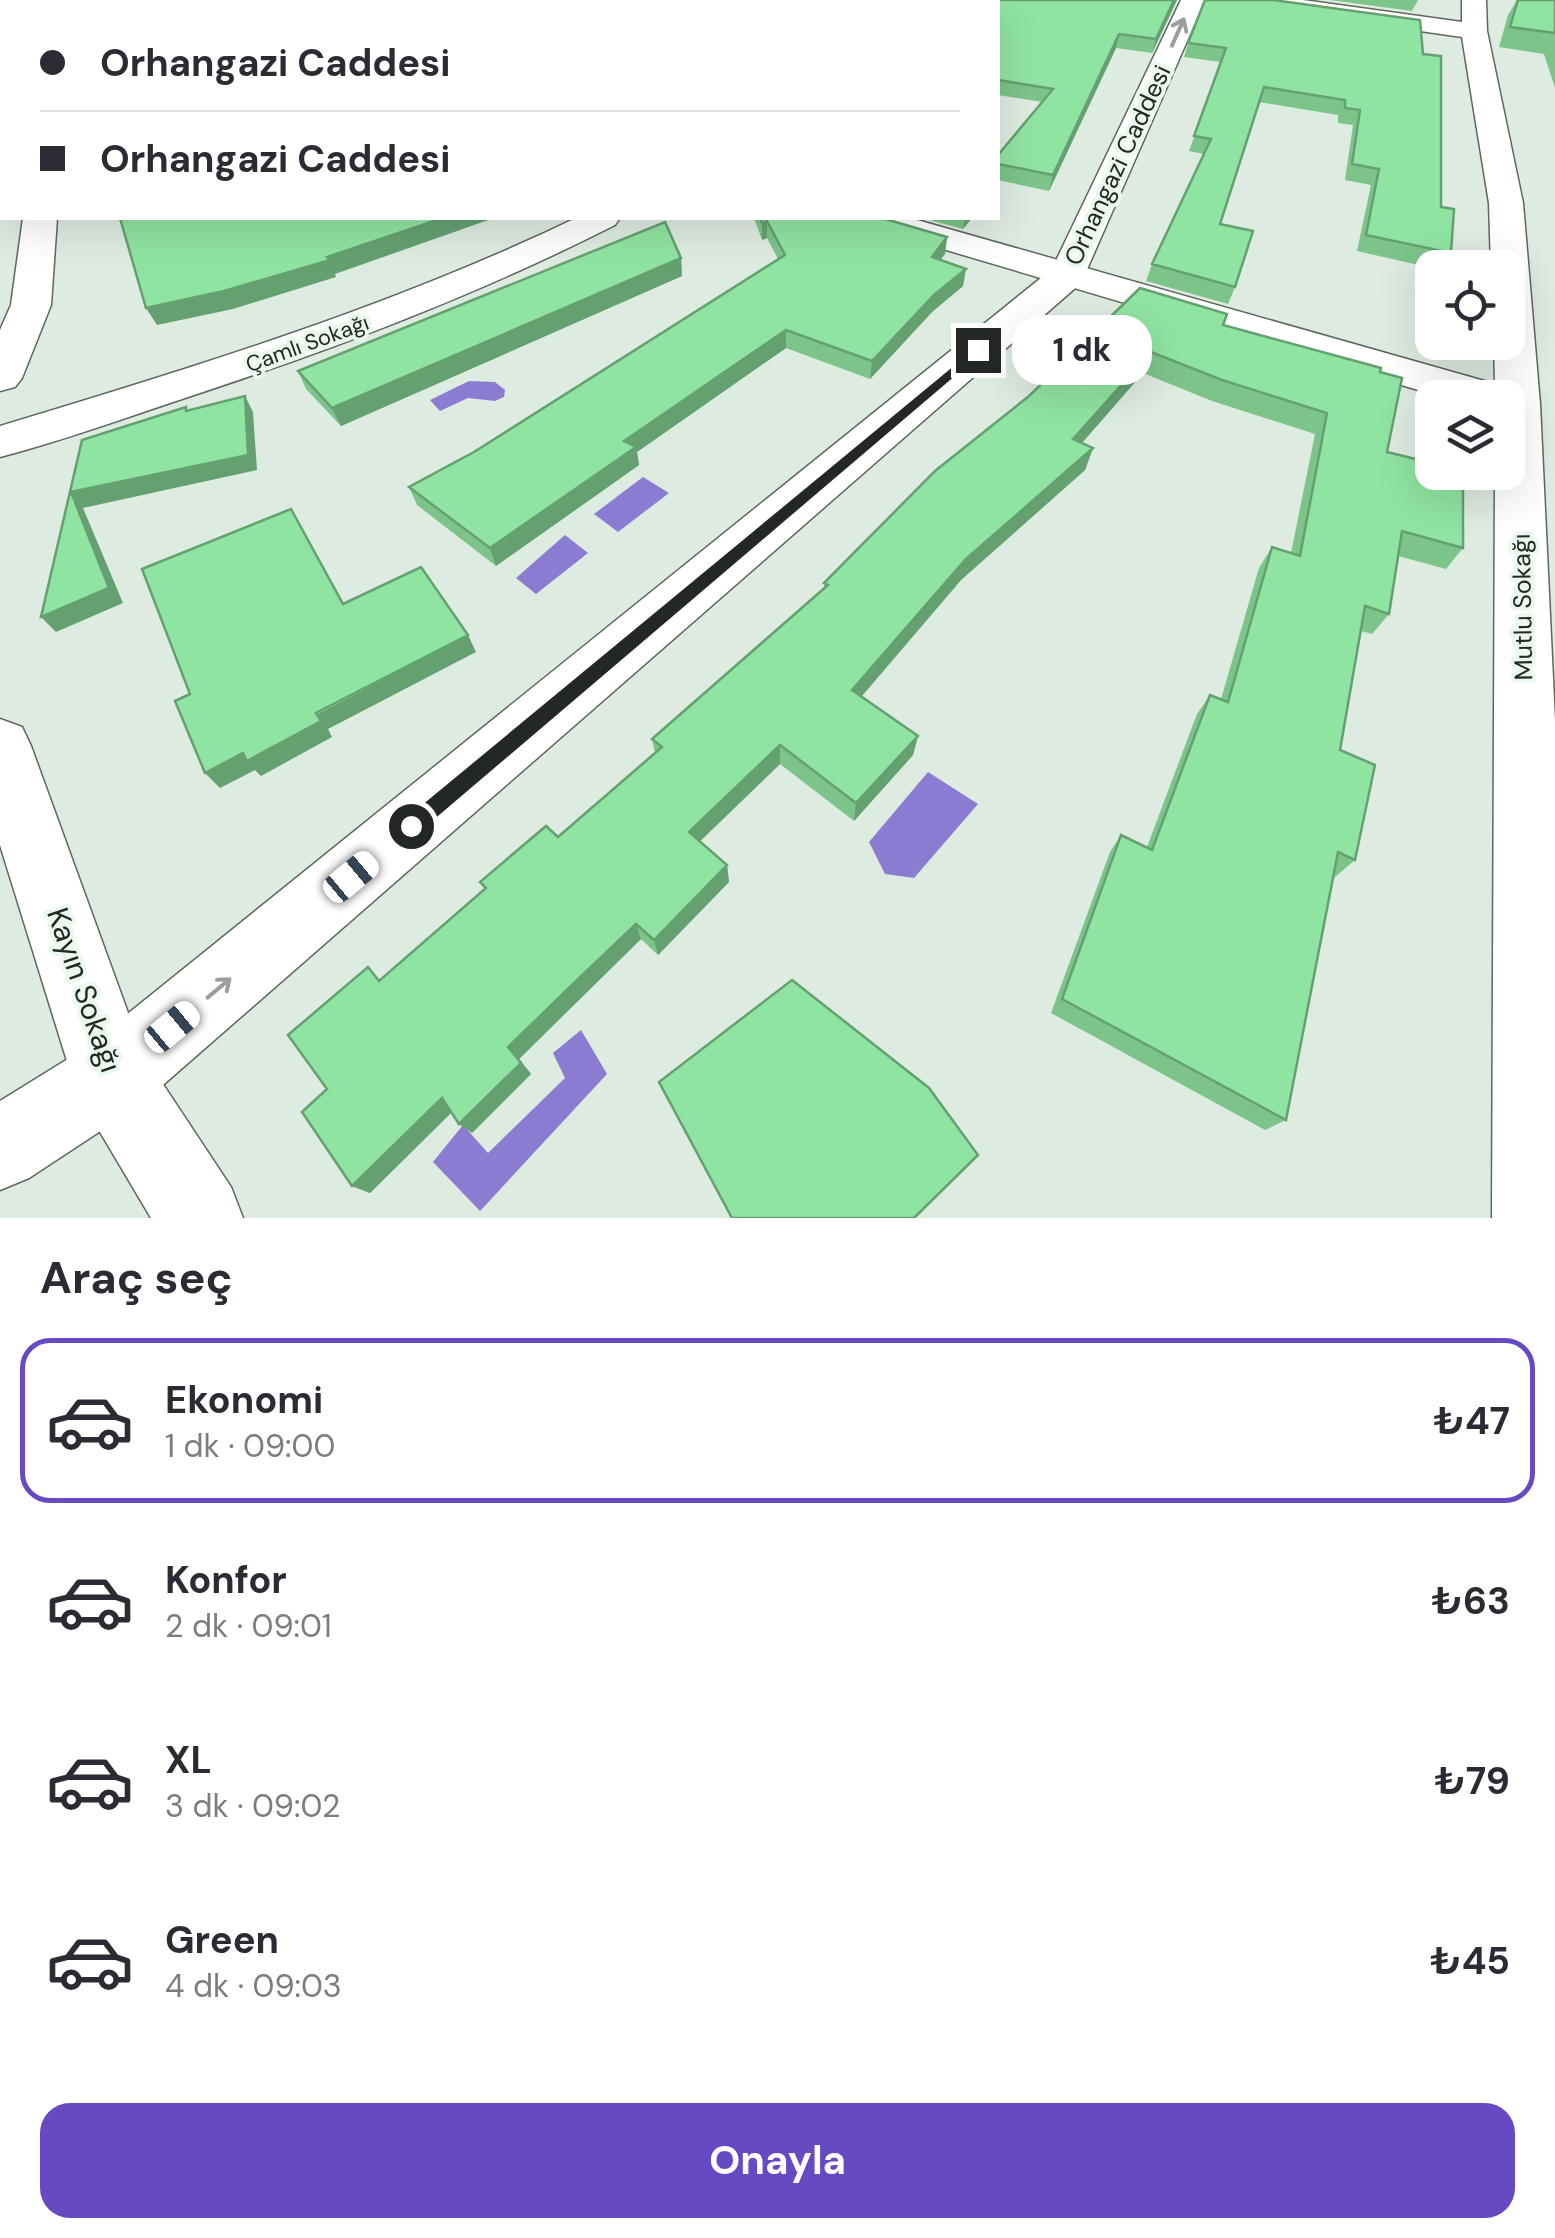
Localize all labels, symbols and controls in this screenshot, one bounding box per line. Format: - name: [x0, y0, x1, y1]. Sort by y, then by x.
- one-way arrow: [1170, 17, 1188, 48]
- text: Orhangazi Caddesi: [100, 38, 450, 88]
- street label: Orhangazi Caddesi: [1057, 60, 1178, 271]
- text: Orhangazi Caddesi: [100, 134, 450, 184]
- map controls: [1415, 250, 1525, 490]
- button: locate: [1415, 250, 1525, 360]
- street label: Çamlı Sokağı: [242, 308, 373, 379]
- callout: 1 dk: [1013, 315, 1153, 385]
- route end: [956, 328, 1001, 373]
- text: 1 dk: [1053, 329, 1111, 371]
- button: layers: [1415, 380, 1525, 490]
- street label: Mutlu Sokağı: [1505, 533, 1540, 681]
- route start: [389, 804, 434, 849]
- car: [318, 846, 384, 908]
- street label: Kayın Sokağı: [38, 903, 131, 1077]
- one-way arrow: [206, 976, 231, 999]
- car: [139, 996, 205, 1058]
- text: Araç seç: [40, 1248, 233, 1307]
- text: Ekonomi: [165, 1375, 323, 1425]
- icon: car: [45, 1376, 135, 1466]
- text: ₺47: [1434, 1396, 1510, 1446]
- text: 1 dk · 09:00: [165, 1425, 335, 1467]
- text: Konfor: [165, 1555, 287, 1605]
- icon: car: [45, 1556, 135, 1646]
- text: ₺63: [1432, 1576, 1510, 1626]
- text: 2 dk · 09:01: [165, 1605, 332, 1647]
- text: XL: [165, 1735, 212, 1785]
- icon: car: [45, 1736, 135, 1826]
- text: ₺79: [1434, 1756, 1510, 1806]
- text: 3 dk · 09:02: [165, 1785, 340, 1827]
- text: Green: [165, 1915, 279, 1965]
- icon: car: [45, 1916, 135, 2006]
- text: ₺45: [1430, 1936, 1510, 1986]
- text: 4 dk · 09:03: [165, 1965, 342, 2007]
- button: Onayla: [40, 2103, 1515, 2218]

